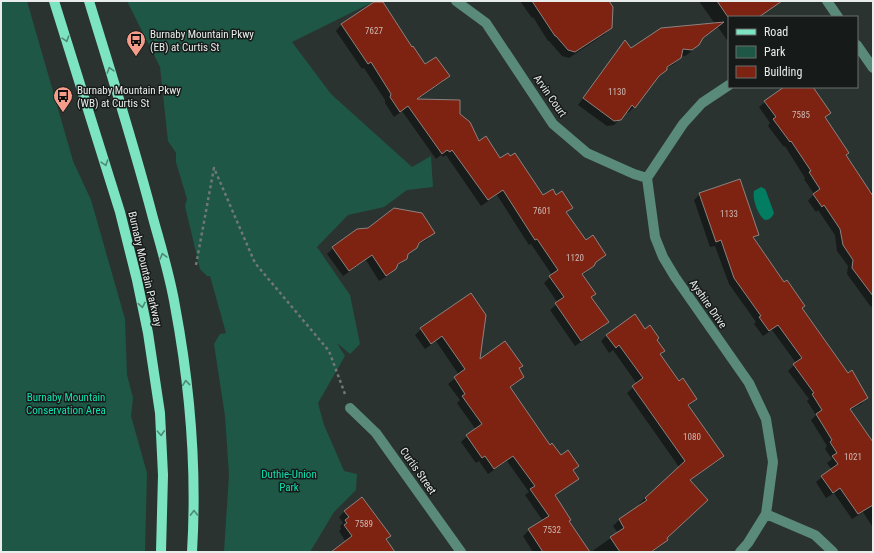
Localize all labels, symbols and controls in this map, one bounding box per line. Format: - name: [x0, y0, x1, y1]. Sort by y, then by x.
- legend: [728, 16, 858, 88]
- text: Road: [764, 25, 788, 39]
- house number: 7627: [365, 26, 383, 36]
- place label: Burnaby Mountain Pkwy (EB) at Curtis St: [150, 28, 254, 54]
- bus stop icon: Burnaby Mountain Pkwy (EB) at Curtis St: [125, 29, 147, 57]
- one-way arrow: [61, 35, 69, 42]
- text: Park: [764, 45, 786, 59]
- text: Building: [764, 65, 802, 79]
- one-way arrow: [106, 67, 115, 74]
- street label: Arvin Court: [531, 72, 569, 120]
- place label: Burnaby Mountain Pkwy (WB) at Curtis St: [77, 84, 181, 110]
- bus stop icon: Burnaby Mountain Pkwy (WB) at Curtis St: [52, 85, 74, 113]
- house number: 1130: [608, 87, 626, 97]
- house number: 7585: [792, 110, 810, 120]
- one-way arrow: [100, 159, 109, 166]
- house number: 7601: [533, 206, 551, 216]
- house number: 1133: [720, 209, 738, 219]
- street label: Burnaby Mountain Parkway: [125, 210, 165, 328]
- one-way arrow: [159, 252, 168, 259]
- house number: 1120: [566, 253, 584, 263]
- street label: Ayshire Drive: [687, 277, 729, 331]
- one-way arrow: [137, 301, 145, 308]
- one-way arrow: [182, 380, 191, 386]
- park label: Burnaby Mountain Conservation Area: [26, 391, 106, 417]
- one-way arrow: [157, 430, 165, 436]
- house number: 1080: [683, 432, 701, 442]
- street label: Curtis Street: [397, 445, 439, 497]
- house number: 1021: [844, 452, 862, 462]
- park label: Duthie-Union Park: [261, 468, 317, 494]
- one-way arrow: [189, 510, 198, 516]
- house number: 7589: [355, 519, 373, 529]
- house number: 7532: [543, 525, 561, 535]

